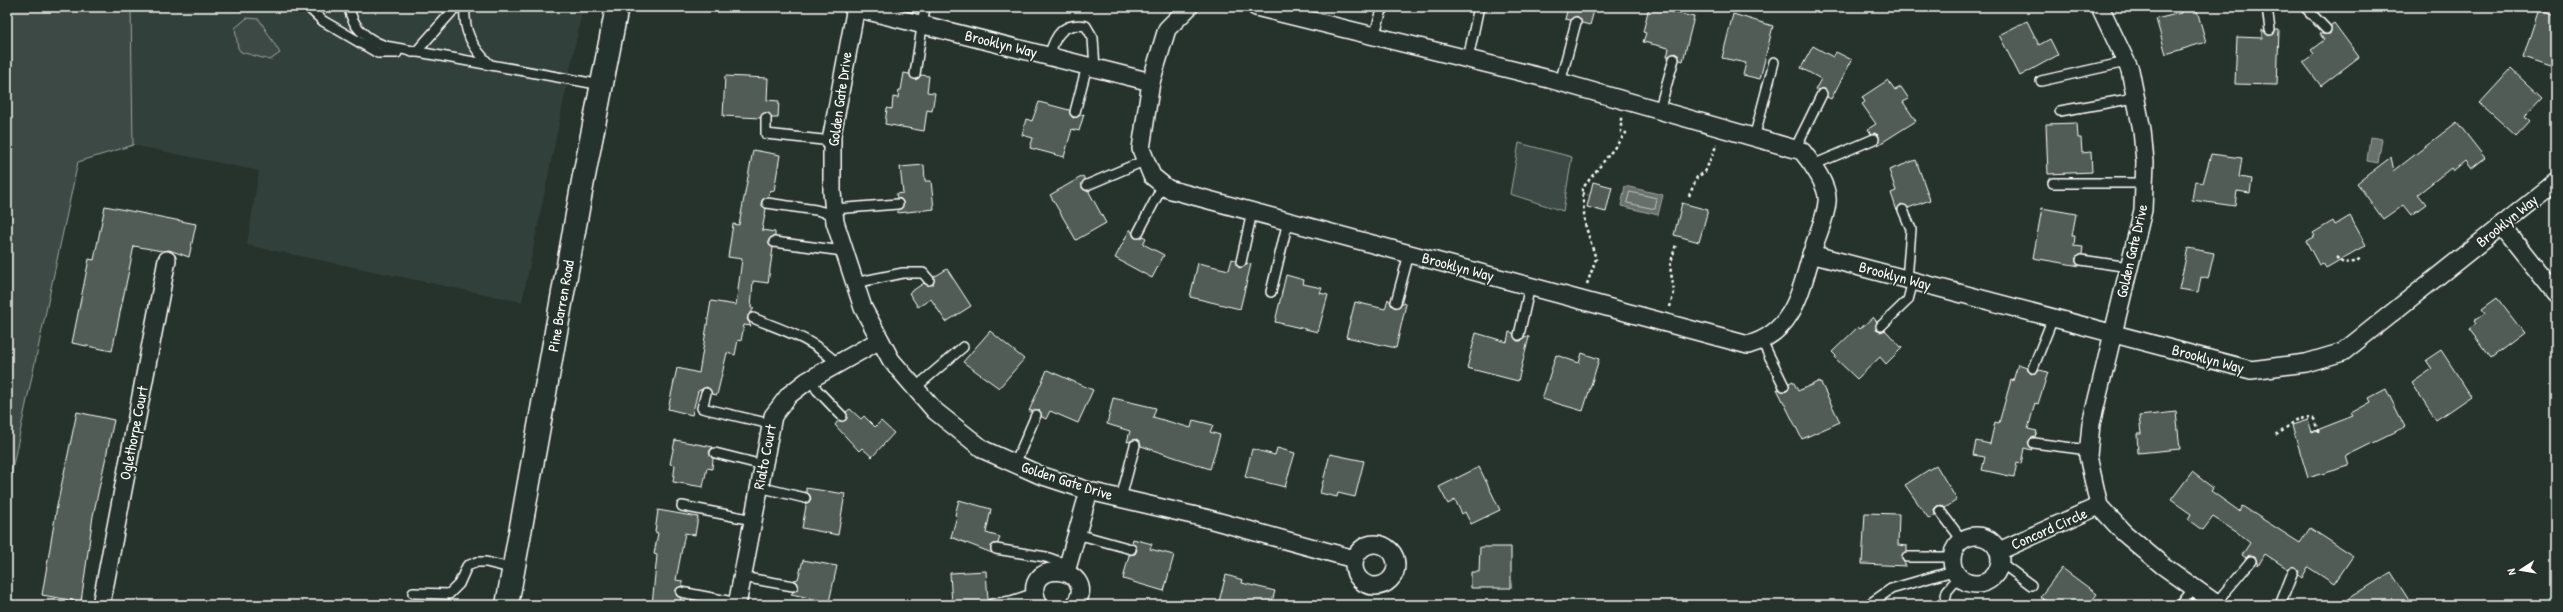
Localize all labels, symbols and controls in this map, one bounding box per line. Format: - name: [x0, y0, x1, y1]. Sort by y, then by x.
- street label: Brooklyn Way: [963, 24, 1039, 63]
- street label: Golden Gate Drive: [822, 50, 857, 148]
- street label: Brooklyn Way: [2471, 189, 2542, 252]
- street label: Golden Gate Drive: [2111, 202, 2152, 300]
- street label: Brooklyn Way: [1420, 247, 1496, 286]
- street label: Brooklyn Way: [1857, 256, 1933, 295]
- street label: Pine Barren Road: [542, 258, 579, 353]
- street label: Brooklyn Way: [2170, 339, 2246, 378]
- street label: Oglethorpe Court: [114, 383, 153, 482]
- street label: Rialto Court: [748, 422, 781, 491]
- street label: Golden Gate Drive: [1019, 456, 1116, 505]
- street label: Concord Circle: [2007, 502, 2090, 555]
- north arrow: [2501, 550, 2541, 590]
- text: N: [2504, 568, 2519, 576]

